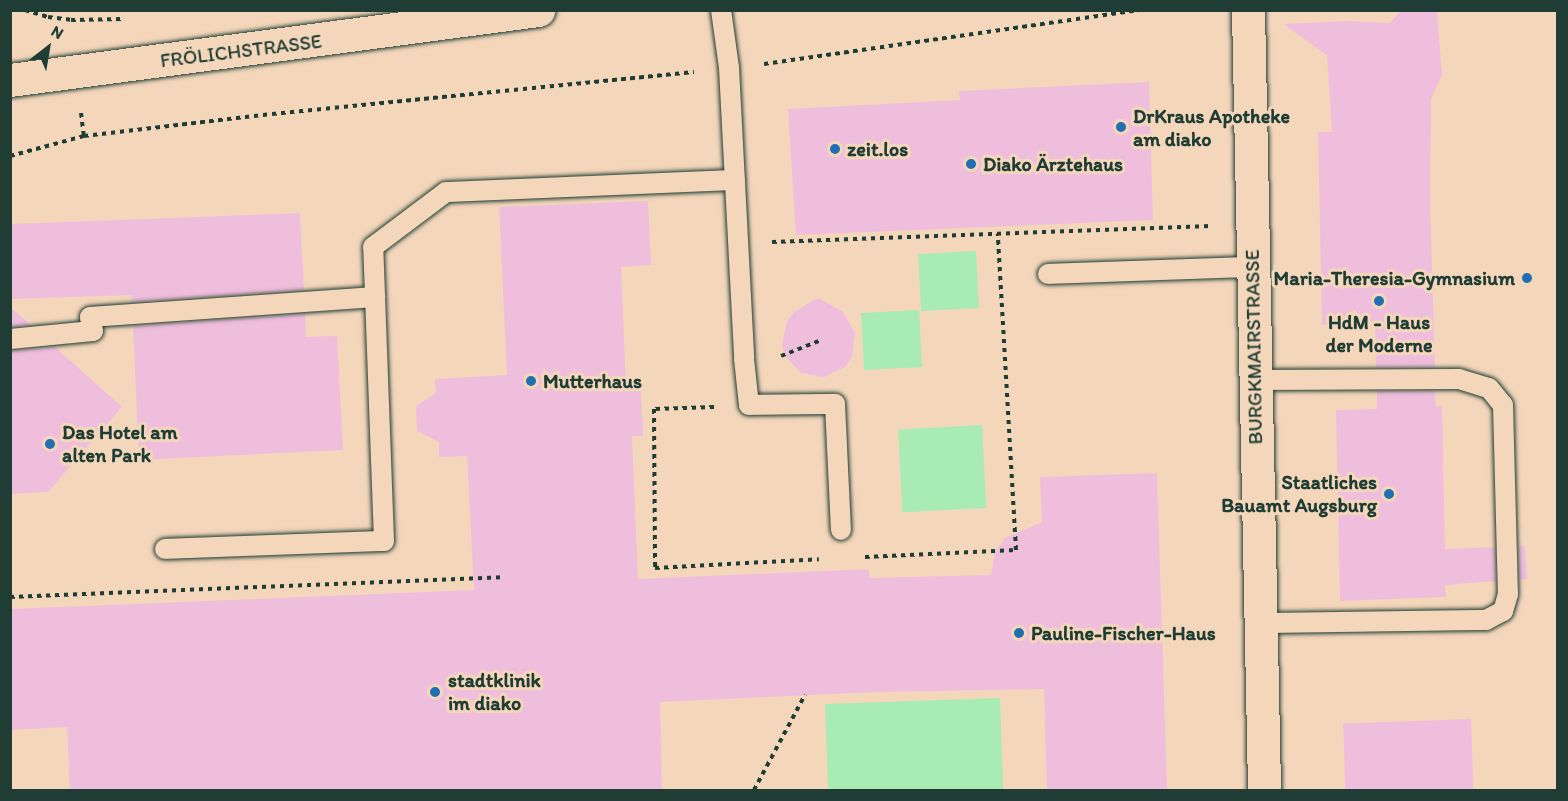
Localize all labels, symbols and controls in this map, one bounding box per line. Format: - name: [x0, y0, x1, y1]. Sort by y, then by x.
- north arrow: [18, 18, 78, 78]
- text: N: [48, 21, 67, 43]
- street label: FRÖLICHSTRASSE: [159, 29, 323, 73]
- place label: DrKraus Apotheke am diako: [1133, 104, 1290, 151]
- marker: DrKraus Apotheke am diako: [1114, 120, 1128, 134]
- place label: zeit.los: [847, 137, 908, 161]
- marker: zeit.los: [828, 142, 842, 156]
- place label: Diako Ärztehaus: [983, 152, 1124, 176]
- marker: Diako Ärztehaus: [964, 157, 978, 171]
- street label: BURGKMAIRSTRASSE: [1240, 249, 1268, 445]
- place label: Maria-Theresia-Gymnasium: [1274, 266, 1515, 290]
- marker: Maria-Theresia-Gymnasium: [1520, 271, 1534, 285]
- marker: HdM - Haus der Moderne: [1372, 294, 1386, 308]
- place label: HdM - Haus der Moderne: [1325, 310, 1433, 357]
- place label: Mutterhaus: [543, 369, 642, 393]
- marker: Mutterhaus: [524, 374, 538, 388]
- place label: Das Hotel am alten Park: [62, 420, 177, 467]
- marker: Das Hotel am alten Park: [43, 437, 57, 451]
- place label: Staatliches Bauamt Augsburg: [1221, 470, 1377, 517]
- marker: Staatliches Bauamt Augsburg: [1382, 487, 1396, 501]
- place label: Pauline-Fischer-Haus: [1031, 621, 1216, 645]
- marker: Pauline-Fischer-Haus: [1012, 626, 1026, 640]
- place label: stadtklinik im diako: [448, 668, 541, 715]
- marker: stadtklinik im diako: [426, 683, 444, 701]

